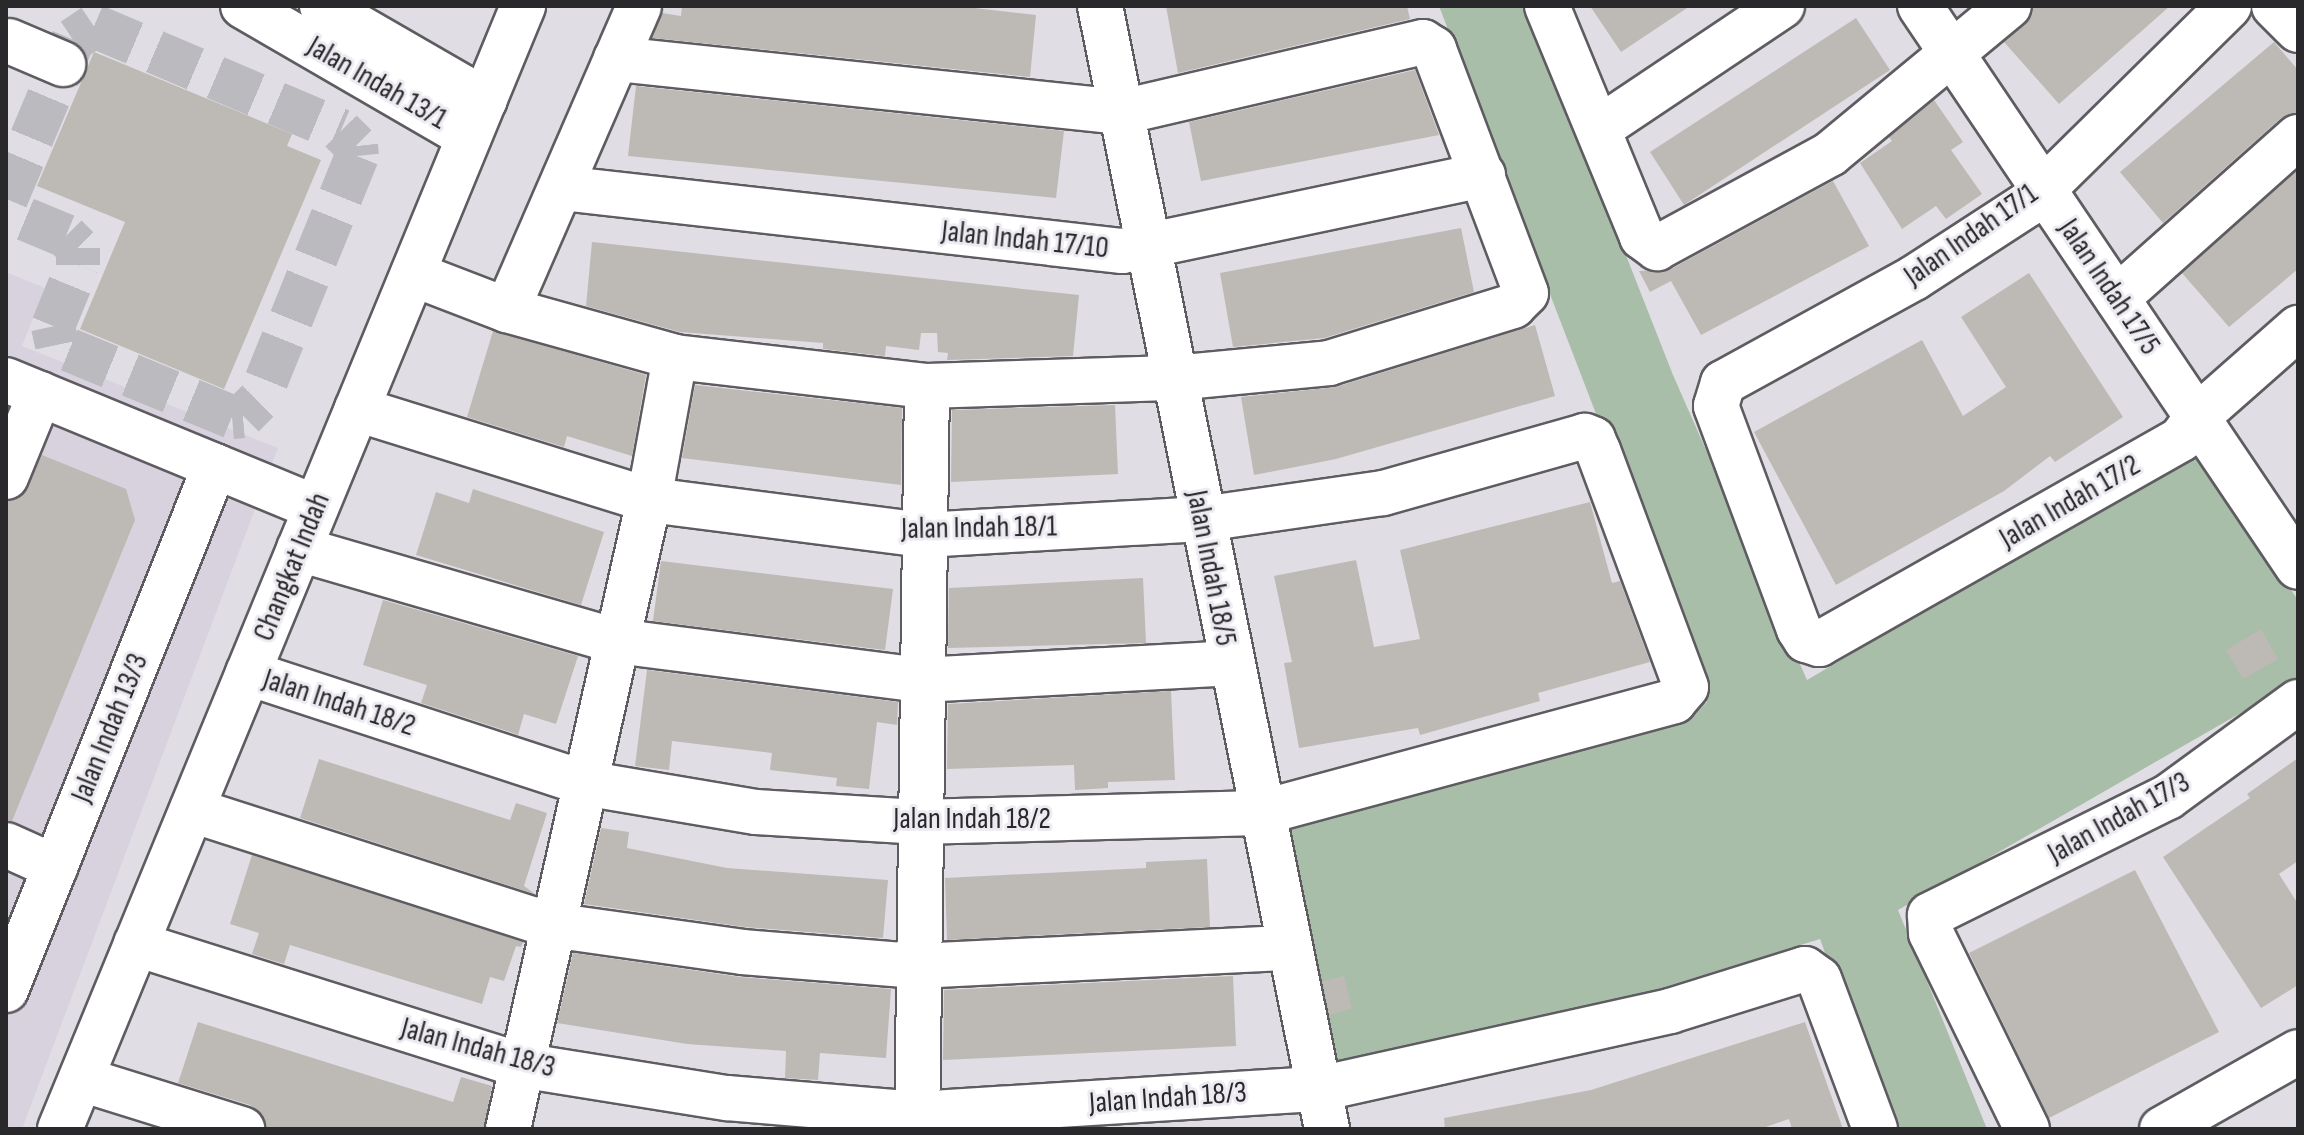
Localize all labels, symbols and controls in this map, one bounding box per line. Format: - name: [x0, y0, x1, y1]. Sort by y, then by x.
- street label: Jalan Indah 13/1: [301, 29, 453, 137]
- street label: Jalan Indah 17/1: [1897, 176, 2045, 294]
- street label: Jalan Indah 17/5: [2050, 212, 2168, 362]
- street label: Jalan Indah 17/10: [940, 213, 1110, 267]
- street label: Jalan Indah 17/2: [1993, 447, 2147, 557]
- street label: Jalan Indah 18/5: [1178, 487, 1244, 649]
- street label: Changkat Indah: [246, 488, 338, 646]
- street label: Jalan Indah 18/1: [901, 509, 1057, 547]
- street label: Jalan Indah 13/3: [64, 648, 156, 808]
- street label: Jalan Indah 18/2: [258, 662, 420, 744]
- street label: Jalan Indah 17/3: [2042, 764, 2196, 872]
- street label: Jalan Indah 18/2: [893, 801, 1051, 837]
- street label: Jalan Indah 18/3: [397, 1010, 559, 1086]
- street label: Jalan Indah 18/3: [1088, 1075, 1248, 1121]

